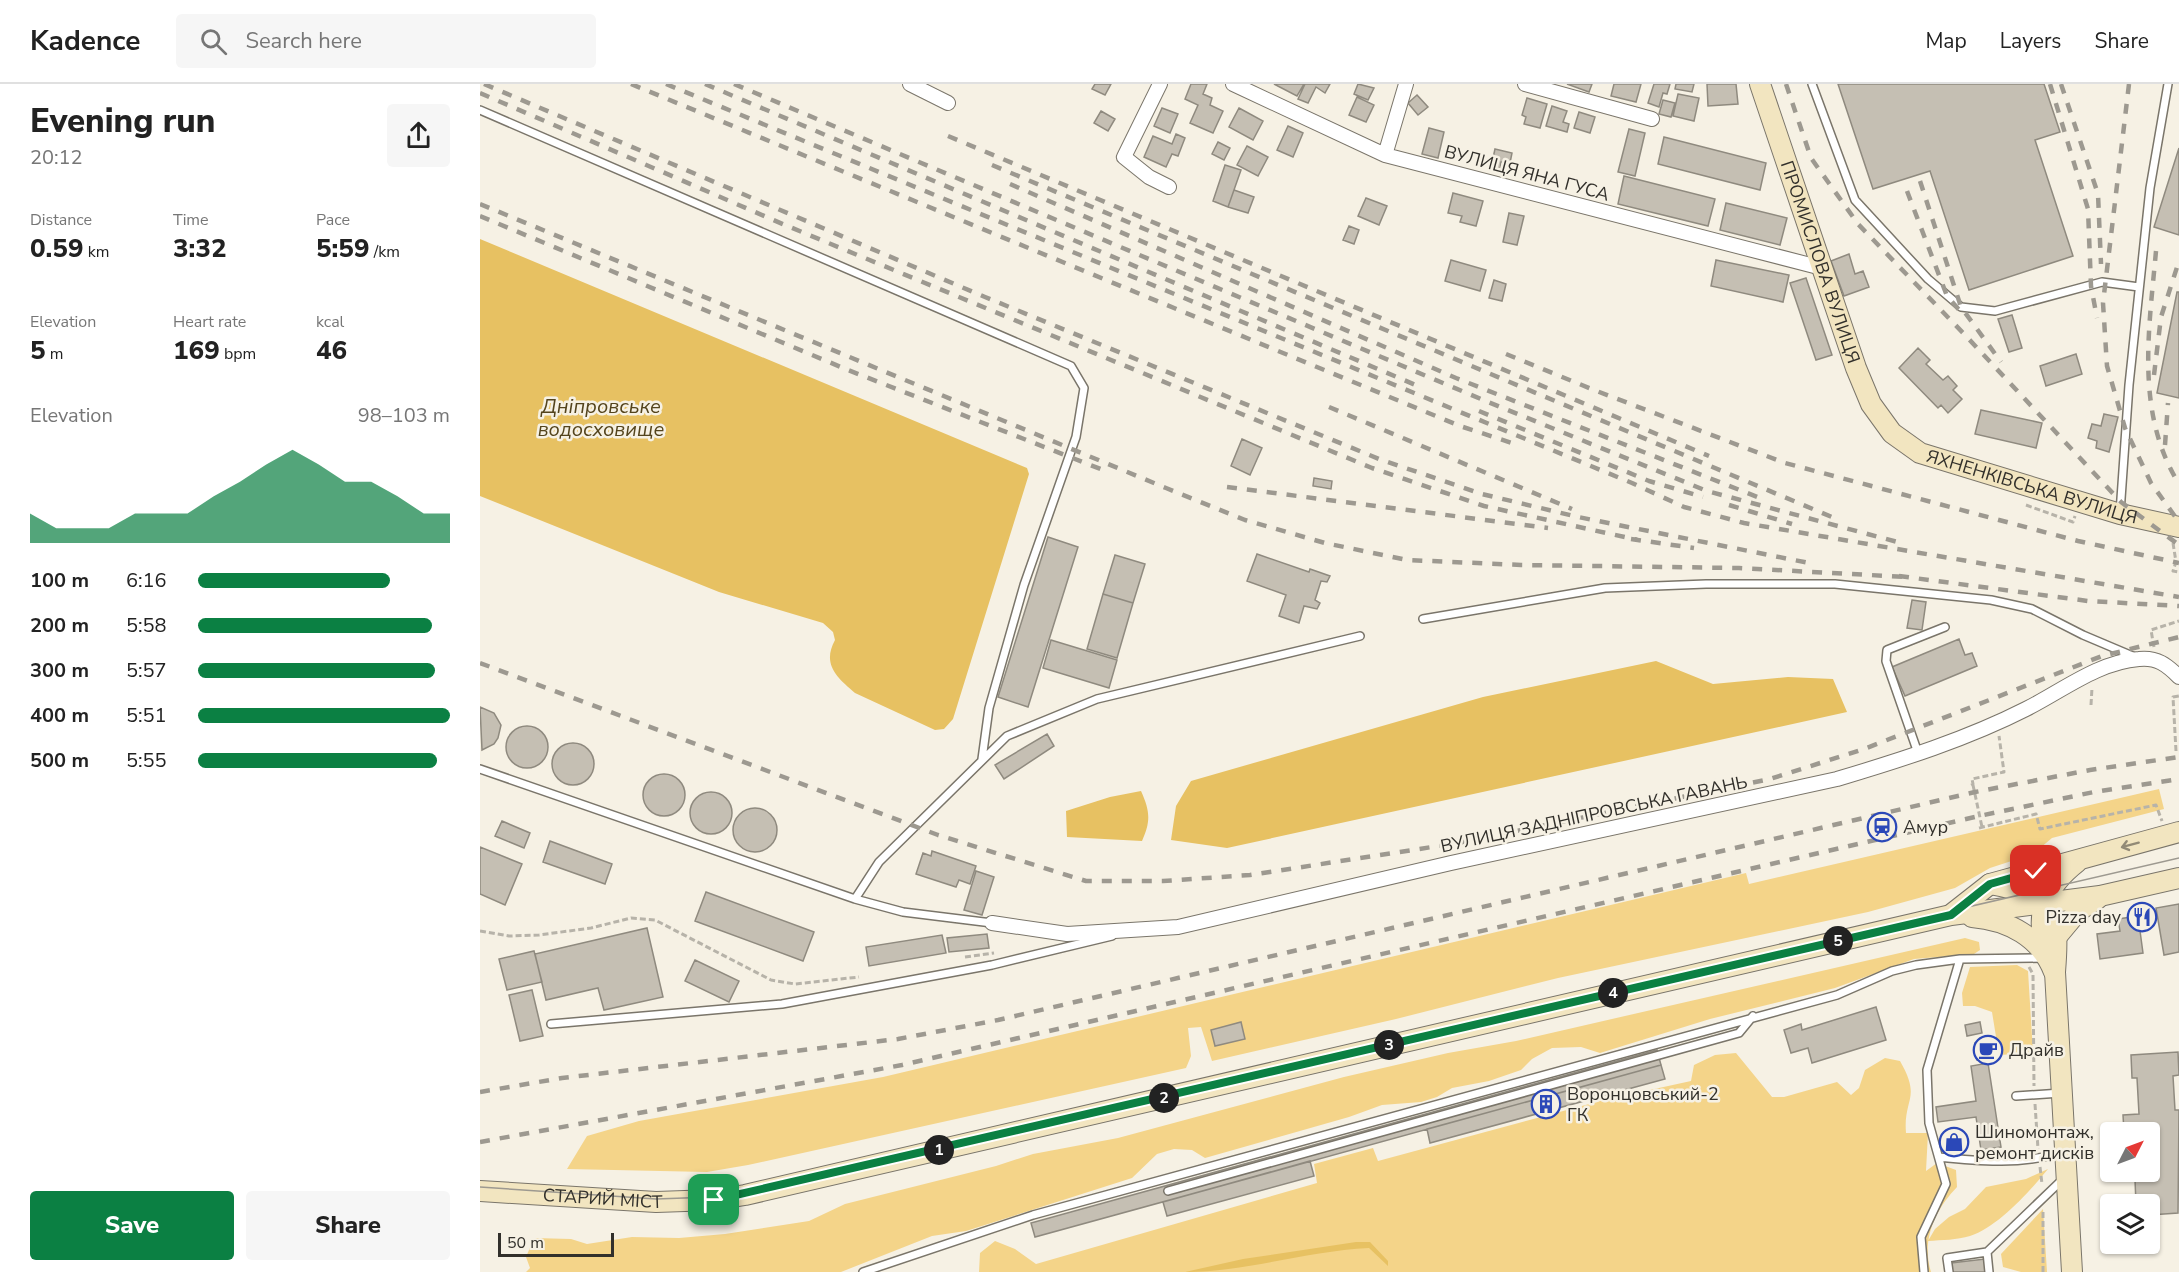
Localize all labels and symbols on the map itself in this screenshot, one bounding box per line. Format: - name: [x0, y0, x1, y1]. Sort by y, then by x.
- street label: ВУЛИЦЯ ЯНА ГУСА: [1442, 139, 1612, 207]
- street label: ПРОМИСЛОВА ВУЛИЦЯ: [1775, 158, 1866, 367]
- water label: Дніпровське водосховище: [538, 393, 664, 443]
- street label: ЯХНЕНКІВСЬКА ВУЛИЦЯ: [1924, 444, 2140, 529]
- street label: ВУЛИЦЯ ЗАДНІПРОВСЬКА ГАВАНЬ: [1438, 770, 1750, 858]
- station icon: Амур: [1866, 811, 1898, 843]
- place label: Амур: [1903, 815, 1948, 839]
- one-way arrow: [2121, 840, 2140, 851]
- pin: [2010, 845, 2061, 896]
- restaurant icon: Pizza day: [2126, 901, 2158, 933]
- place label: Pizza day: [2045, 905, 2122, 929]
- pin: 5: [1823, 926, 1853, 956]
- pin: 4: [1598, 978, 1628, 1008]
- pin: 3: [1374, 1030, 1404, 1060]
- cafe icon: Драйв: [1972, 1034, 2004, 1066]
- place label: Драйв: [2009, 1038, 2064, 1062]
- place label: Воронцовський-2 ГК: [1567, 1082, 1719, 1127]
- pin: 2: [1149, 1083, 1179, 1113]
- building icon: Воронцовський-2 ГК: [1530, 1088, 1562, 1120]
- place label: Шиномонтаж, ремонт дисків: [1975, 1120, 2094, 1165]
- north arrow: [2100, 1122, 2160, 1182]
- shop icon: Шиномонтаж, ремонт дисків: [1938, 1126, 1970, 1158]
- pin: 1: [924, 1135, 954, 1165]
- pin: [688, 1174, 739, 1225]
- street label: СТАРИЙ МІСТ: [542, 1183, 663, 1214]
- scale bar: [498, 1230, 614, 1258]

